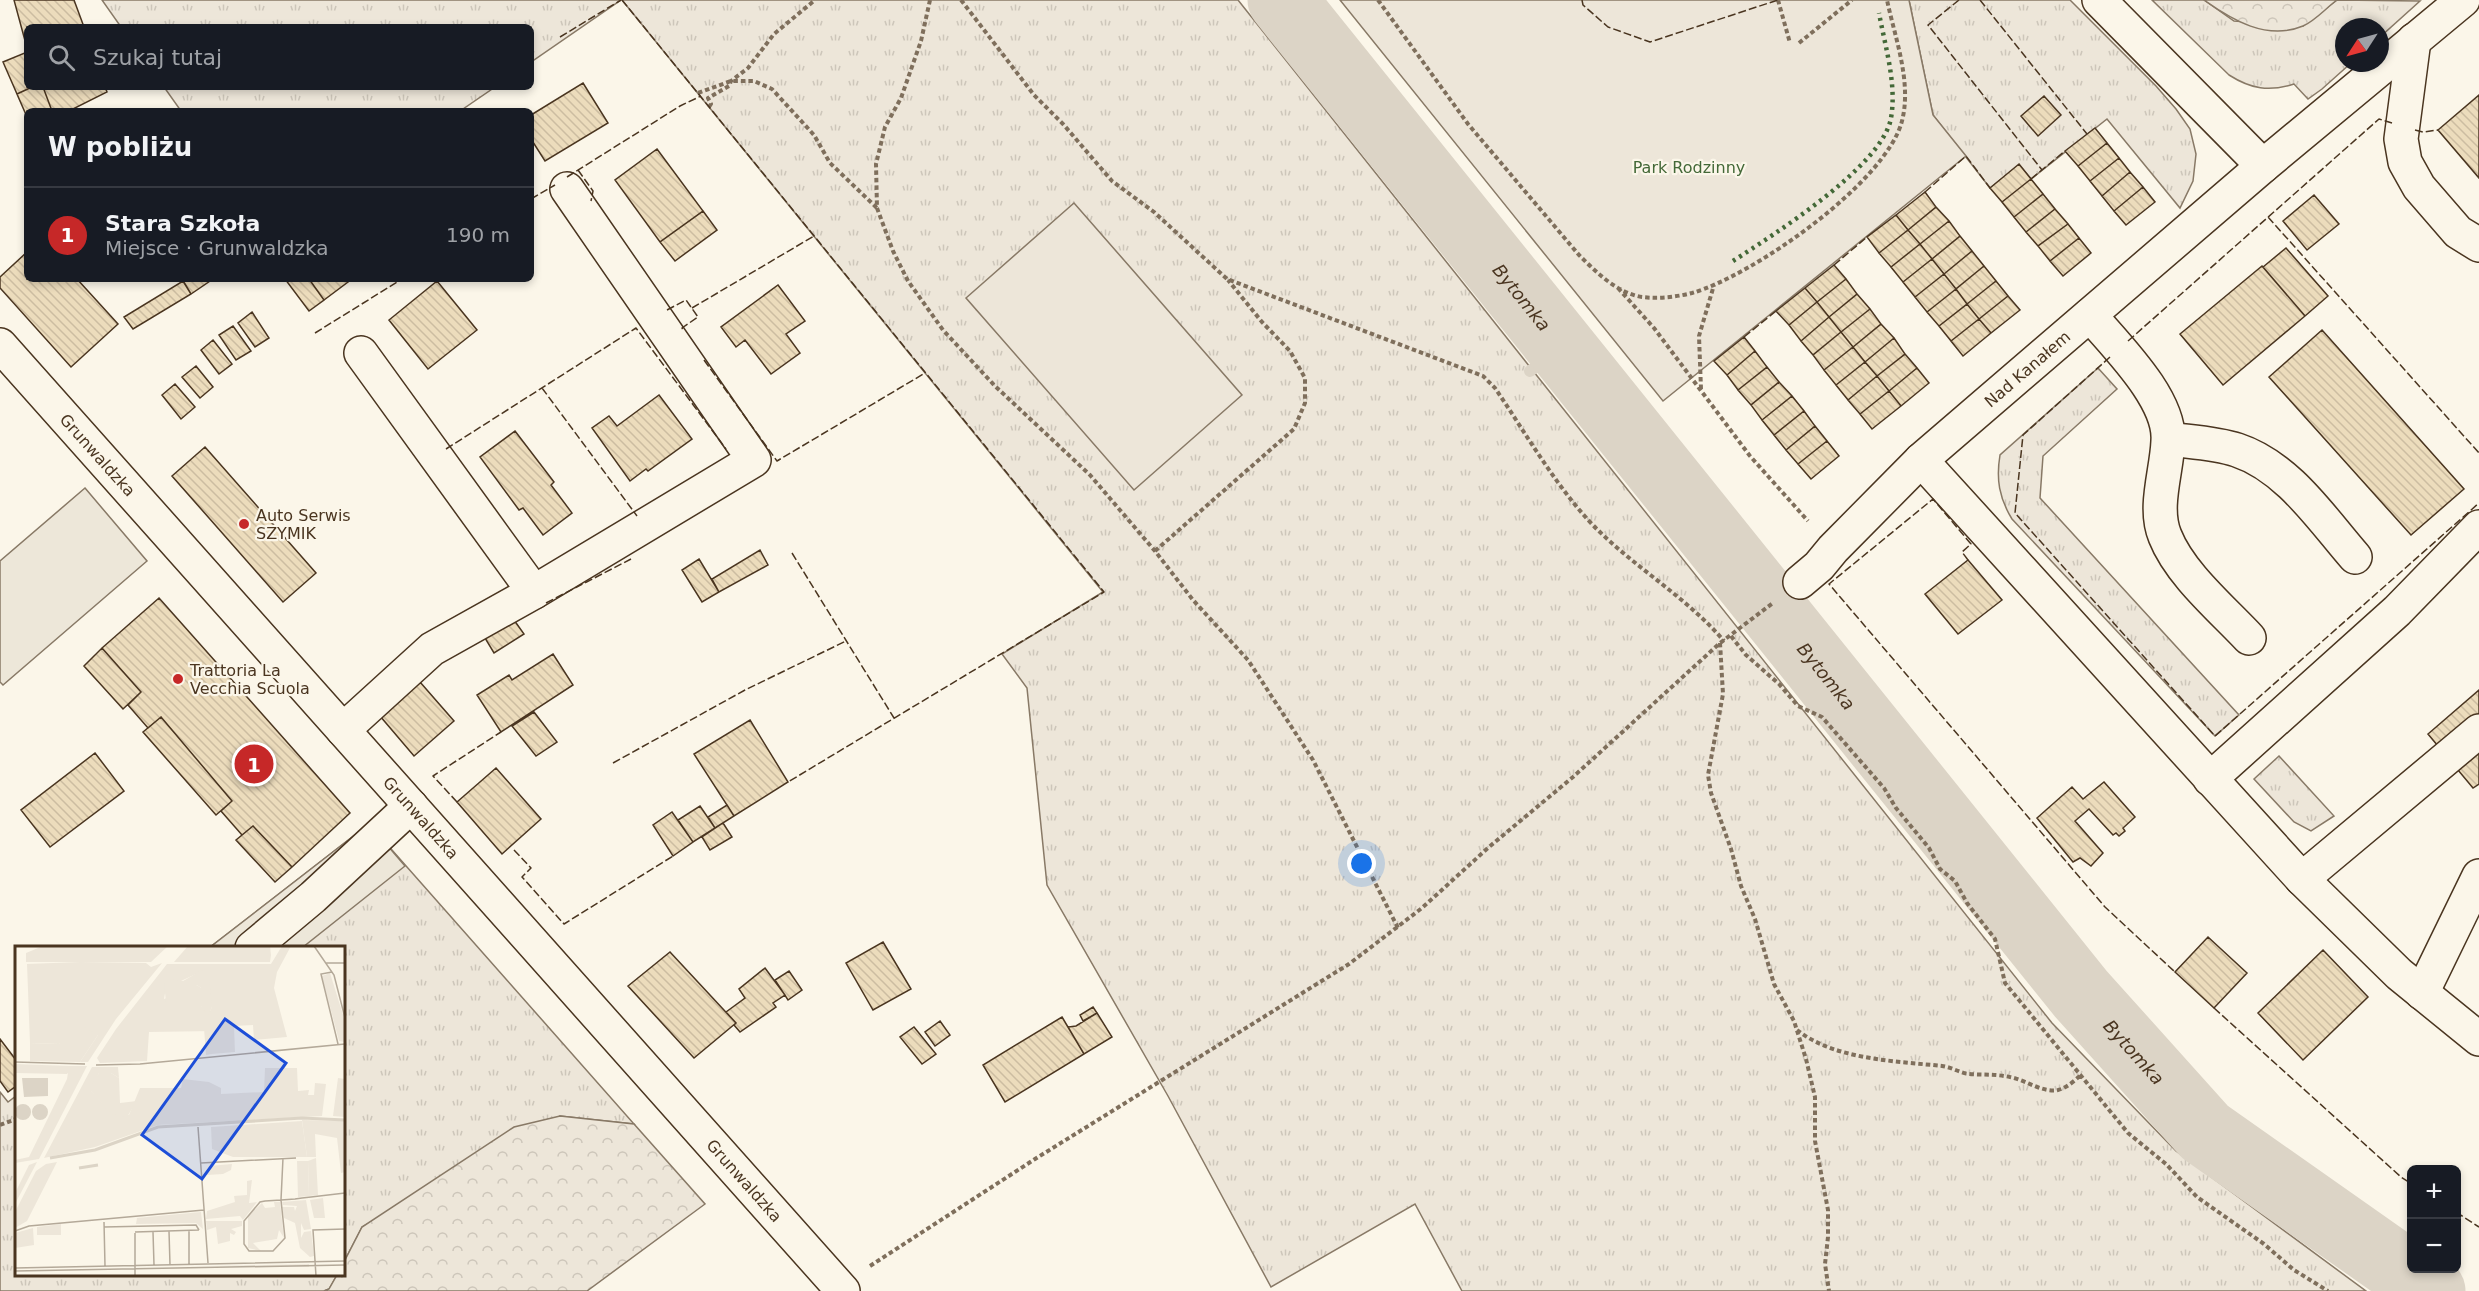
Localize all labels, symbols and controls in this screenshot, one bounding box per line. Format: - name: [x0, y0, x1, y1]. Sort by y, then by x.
- north arrow: [2335, 18, 2389, 72]
- search box: [24, 24, 534, 90]
- icon: search: [45, 41, 78, 74]
- text: Szukaj tutaj: [93, 45, 222, 70]
- text: W pobliżu: [48, 132, 192, 162]
- park label: Park Rodzinny: [1633, 158, 1745, 177]
- text: Stara Szkoła: [105, 211, 260, 236]
- text: 1: [61, 223, 74, 247]
- text: 190 m: [446, 223, 510, 247]
- text: Miejsce · Grunwaldzka: [105, 236, 328, 260]
- water label: Bytomka: [1488, 260, 1555, 335]
- street label: Nad Kanałem: [1981, 327, 2074, 411]
- street label: Grunwaldzka: [56, 410, 139, 500]
- place label: Auto Serwis SZYMIK: [256, 506, 351, 543]
- marker: Auto Serwis SZYMIK: [237, 517, 251, 531]
- water label: Bytomka: [1793, 638, 1859, 714]
- place label: Trattoria La Vecchia Scuola: [189, 661, 310, 698]
- marker: Trattoria La Vecchia Scuola: [171, 672, 185, 686]
- pin: 1: [234, 742, 274, 786]
- street label: Grunwaldzka: [379, 773, 462, 863]
- your location: [1347, 849, 1376, 878]
- inset map: [15, 946, 345, 1276]
- water label: Bytomka: [2099, 1015, 2169, 1089]
- street label: Grunwaldzka: [702, 1136, 786, 1226]
- map controls: [2407, 1165, 2461, 1273]
- button: +: [2407, 1165, 2461, 1219]
- button: −: [2407, 1219, 2461, 1273]

